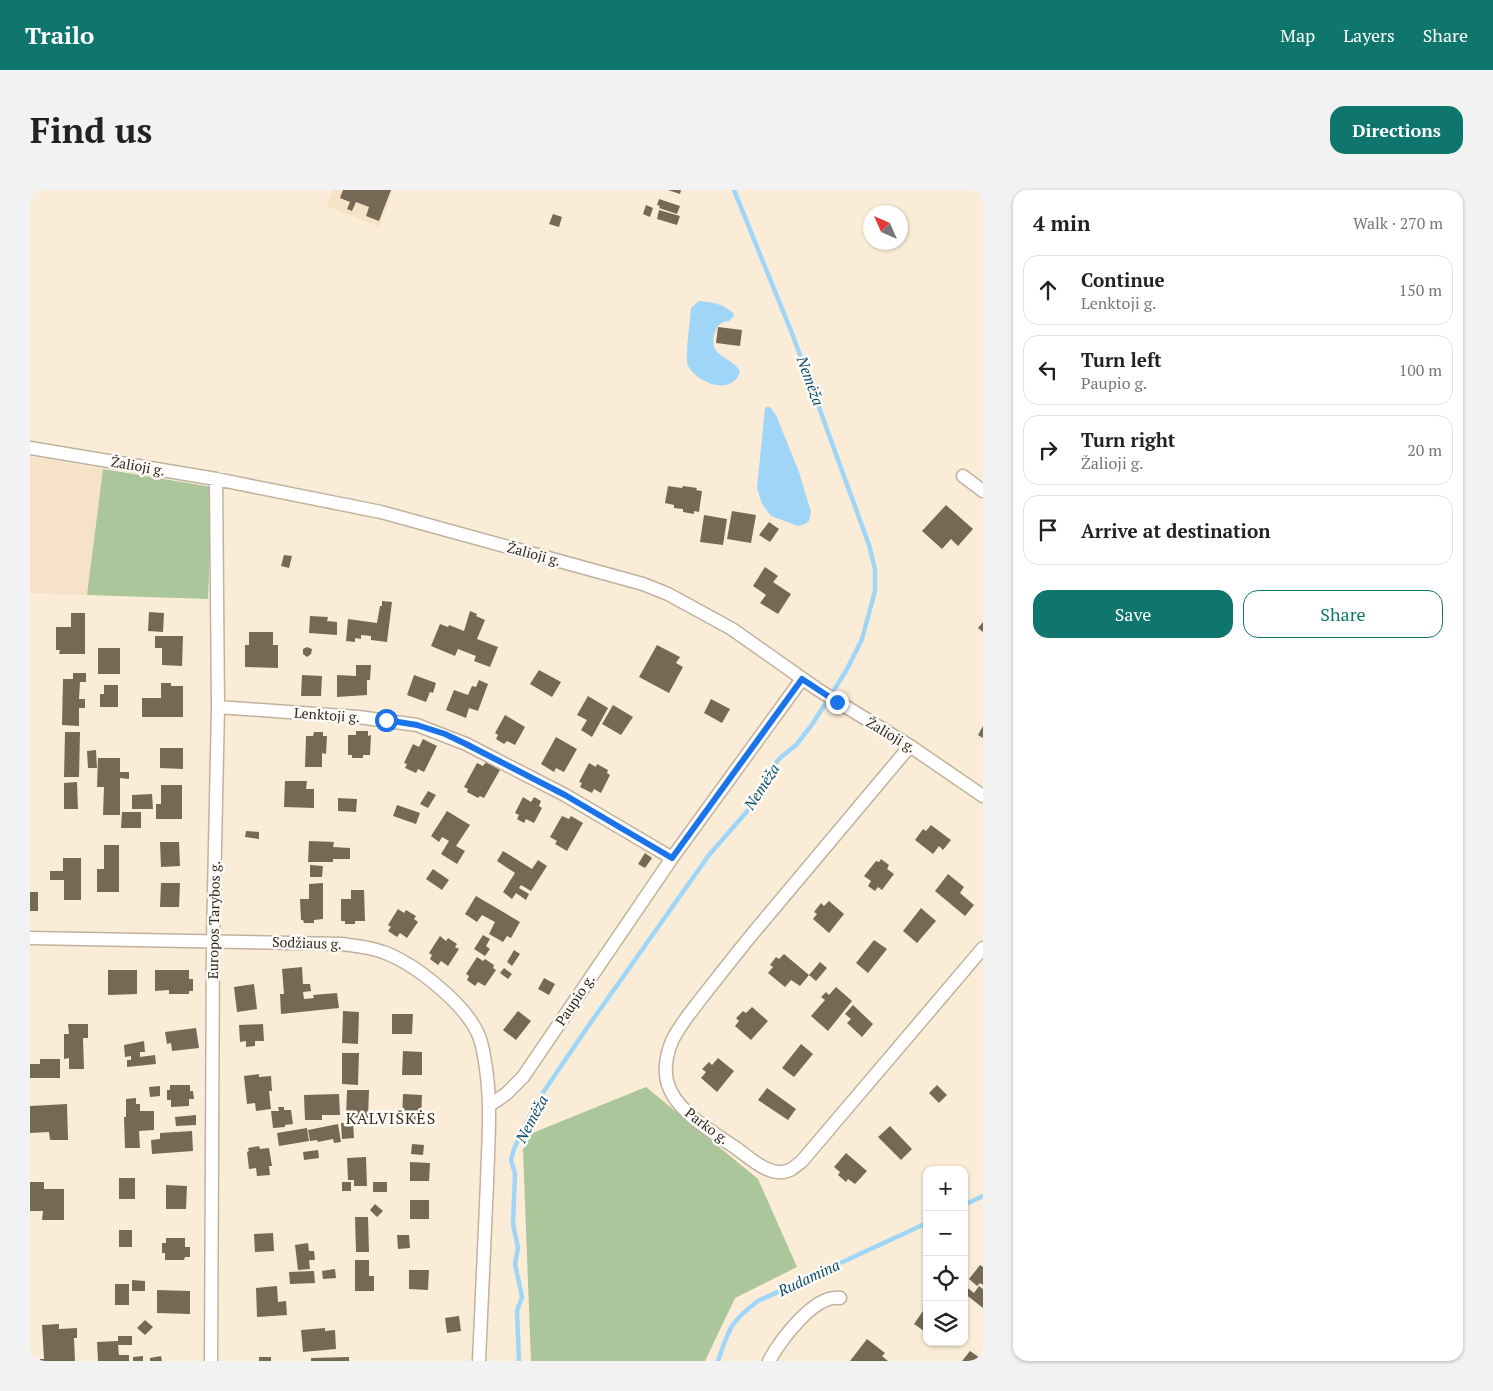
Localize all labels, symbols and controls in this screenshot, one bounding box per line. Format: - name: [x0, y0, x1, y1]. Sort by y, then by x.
- text: Trailo: [25, 19, 94, 51]
- text: Map: [1280, 23, 1315, 47]
- text: Layers: [1343, 23, 1395, 47]
- text: Share: [1423, 23, 1468, 47]
- button: Directions: [1330, 106, 1463, 154]
- text: Find us: [30, 107, 152, 153]
- north arrow: [863, 205, 908, 250]
- text: 4 min: [1033, 209, 1090, 237]
- text: Walk · 270 m: [1353, 212, 1443, 234]
- text: Continue: [1081, 267, 1165, 292]
- icon: ahead: [1034, 276, 1062, 304]
- text: 150 m: [1399, 279, 1442, 301]
- text: Lenktoji g.: [1081, 292, 1157, 314]
- text: Turn left: [1081, 347, 1162, 372]
- water label: Nemėža: [792, 352, 829, 408]
- icon: left: [1034, 356, 1062, 384]
- text: 100 m: [1399, 359, 1442, 381]
- text: Paupio g.: [1081, 372, 1147, 394]
- text: Turn right: [1081, 427, 1175, 452]
- icon: right: [1034, 436, 1062, 464]
- text: 20 m: [1407, 439, 1442, 461]
- street label: Žalioji g.: [110, 451, 167, 480]
- text: Žalioji g.: [1081, 452, 1144, 474]
- icon: arrive: [1034, 516, 1062, 544]
- text: Arrive at destination: [1081, 518, 1270, 543]
- street label: Žalioji g.: [505, 537, 563, 570]
- button: Save: [1033, 590, 1233, 638]
- button: Share: [1243, 590, 1443, 638]
- route end: [826, 691, 849, 714]
- street label: Lenktoji g.: [293, 703, 361, 726]
- route start: [375, 709, 398, 732]
- street label: Žalioji g.: [863, 712, 920, 757]
- water label: Nemėža: [738, 760, 783, 814]
- street label: Europos Tarybos g.: [203, 861, 224, 979]
- street label: Sodžiaus g.: [272, 932, 342, 953]
- street label: Paupio g.: [550, 970, 599, 1029]
- water label: Nemėža: [510, 1091, 552, 1147]
- street label: Parko g.: [682, 1103, 733, 1148]
- district label: KALVIŠKĖS: [346, 1107, 436, 1129]
- map controls: [923, 1166, 968, 1346]
- button: +: [923, 1166, 968, 1211]
- button: −: [923, 1211, 968, 1256]
- water label: Rudamina: [774, 1254, 843, 1301]
- button: locate: [923, 1256, 968, 1301]
- button: layers: [923, 1301, 968, 1346]

